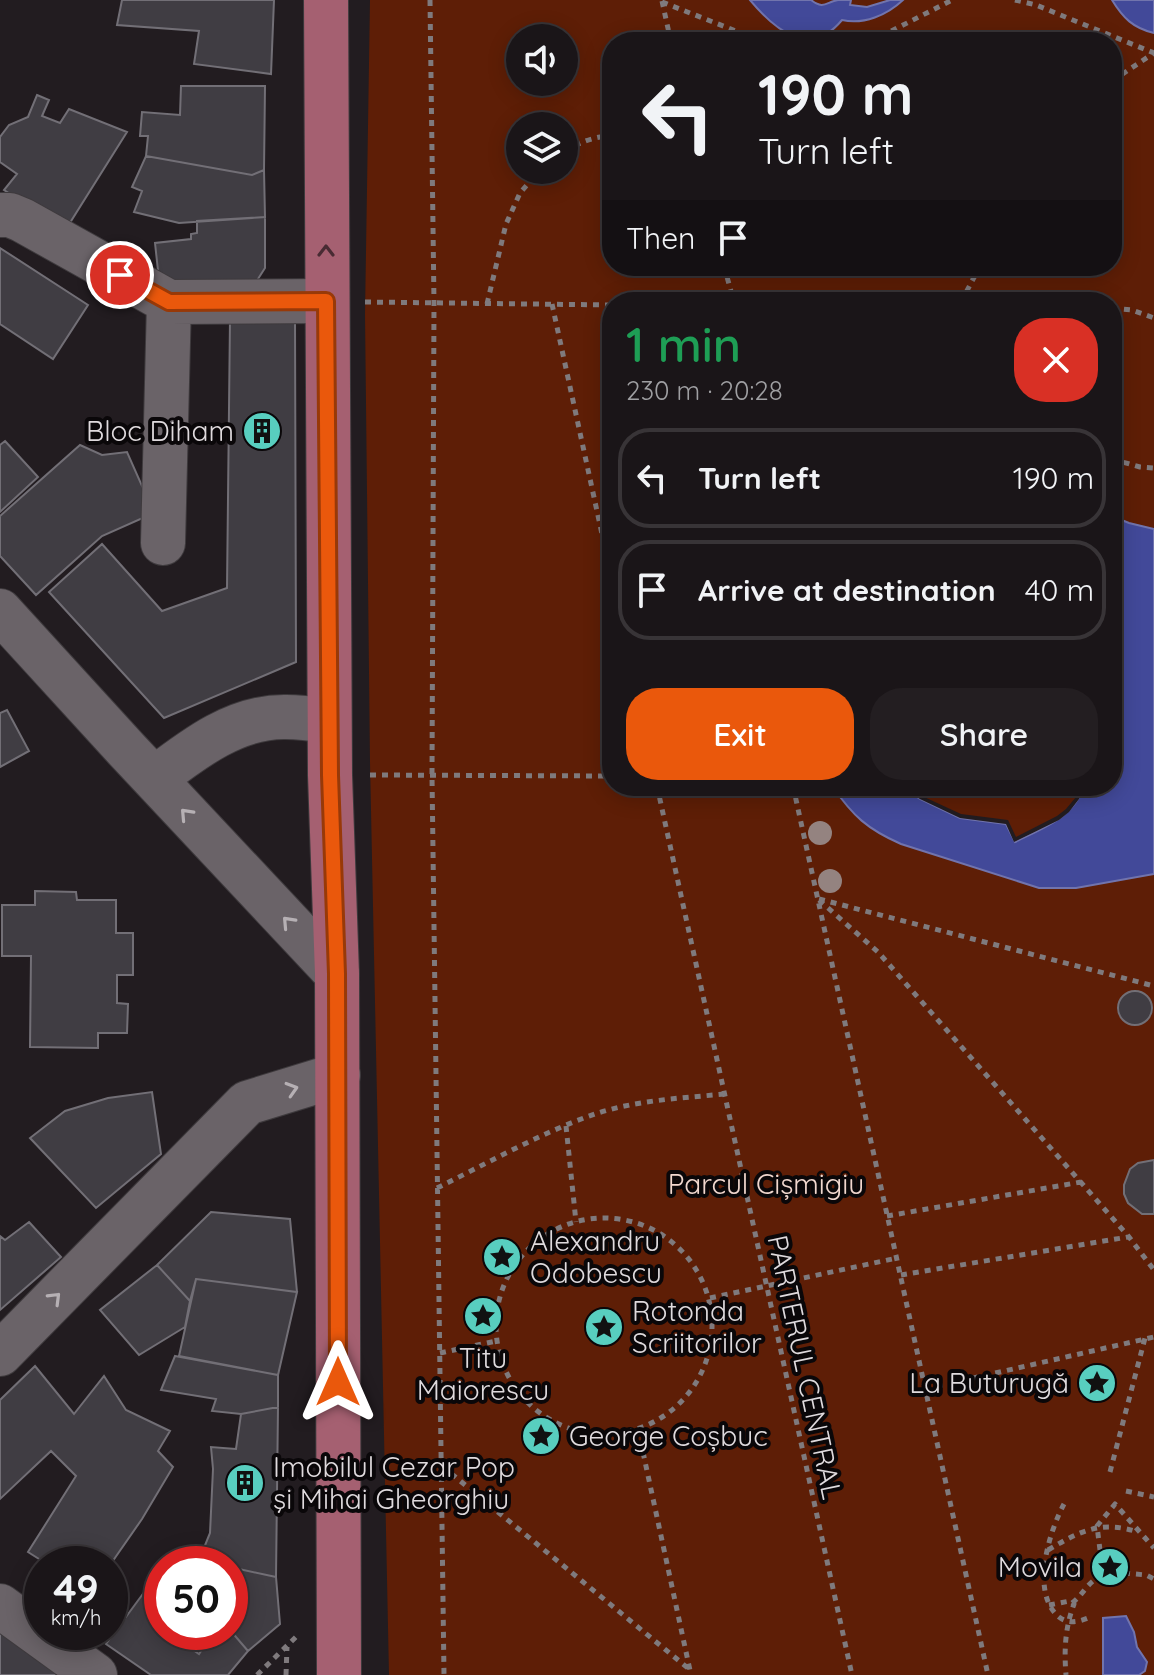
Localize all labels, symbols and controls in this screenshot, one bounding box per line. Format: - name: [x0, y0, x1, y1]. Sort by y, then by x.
- map controls: [506, 24, 578, 184]
- button: sound: [506, 24, 578, 96]
- text: 190 m: [758, 59, 913, 129]
- icon: left: [626, 64, 730, 168]
- button: layers: [506, 112, 578, 184]
- text: Turn left: [758, 128, 894, 173]
- icon: arrive: [711, 216, 755, 260]
- text: Then: [626, 219, 695, 257]
- pin: [86, 241, 154, 309]
- one-way arrow: [317, 244, 335, 257]
- icon: arrive: [98, 253, 142, 297]
- text: 1 min: [626, 314, 741, 374]
- button: close: [1014, 318, 1098, 402]
- text: 230 m · 20:28: [626, 374, 783, 407]
- building icon: Bloc Diham: [241, 410, 283, 452]
- place label: Bloc Diham: [86, 413, 234, 448]
- icon: left: [630, 456, 674, 500]
- text: Turn left: [698, 459, 821, 497]
- text: 190 m: [1013, 459, 1094, 497]
- icon: arrive: [630, 568, 674, 612]
- text: Arrive at destination: [698, 571, 996, 609]
- text: 40 m: [1025, 571, 1094, 609]
- button: Exit: [626, 688, 854, 780]
- button: Share: [870, 688, 1098, 780]
- one-way arrow: [181, 808, 195, 823]
- one-way arrow: [284, 917, 298, 932]
- one-way arrow: [285, 1082, 299, 1098]
- park label: Parcul Cișmigiu: [668, 1166, 864, 1201]
- place label: Alexandru Odobescu: [530, 1223, 662, 1290]
- street label: PARTERUL CENTRAL: [760, 1232, 851, 1502]
- place icon: Alexandru Odobescu: [481, 1236, 523, 1278]
- one-way arrow: [46, 1293, 60, 1307]
- place label: Rotonda Scriitorilor: [632, 1293, 762, 1360]
- place icon: Titu Maiorescu: [462, 1295, 504, 1337]
- place icon: Rotonda Scriitorilor: [583, 1306, 625, 1348]
- position arrow: [296, 1340, 380, 1424]
- place label: Titu Maiorescu: [417, 1340, 549, 1407]
- place icon: La Buturugă: [1076, 1362, 1118, 1404]
- place label: La Buturugă: [909, 1365, 1069, 1400]
- place icon: George Coșbuc: [520, 1415, 562, 1457]
- place label: George Coșbuc: [569, 1418, 768, 1453]
- place label: Imobilul Cezar Pop şi Mihai Gheorghiu: [273, 1449, 515, 1516]
- building icon: Imobilul Cezar Pop şi Mihai Gheorghiu: [224, 1462, 266, 1504]
- speed limit sign: 50: [144, 1546, 248, 1650]
- place icon: Movila: [1089, 1546, 1131, 1588]
- place label: Movila: [998, 1549, 1082, 1584]
- text: 49: [53, 1563, 99, 1613]
- text: km/h: [51, 1605, 101, 1630]

